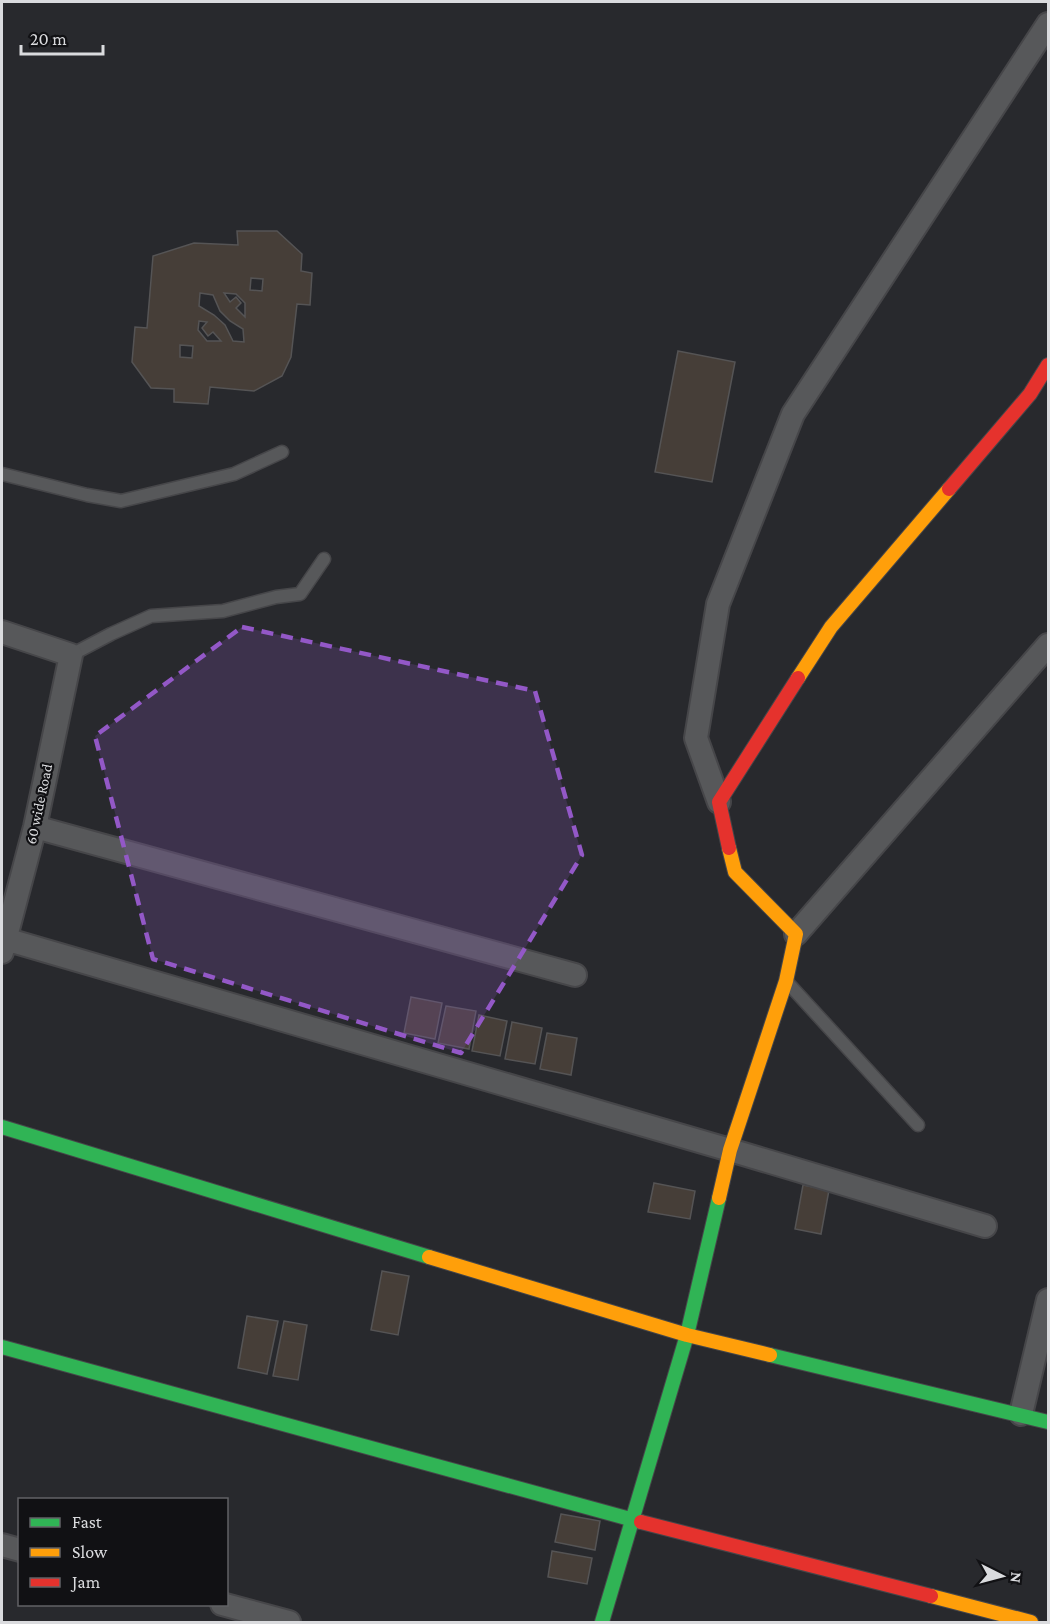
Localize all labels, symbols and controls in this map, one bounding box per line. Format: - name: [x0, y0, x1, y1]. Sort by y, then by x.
- scale bar: [21, 18, 104, 56]
- text: 20 m: [30, 29, 67, 49]
- street label: 60 wide Road: [23, 762, 55, 846]
- legend: [18, 1498, 228, 1606]
- text: Fast: [72, 1512, 103, 1532]
- text: Slow: [72, 1542, 108, 1562]
- north arrow: [972, 1546, 1032, 1606]
- text: N: [1007, 1571, 1025, 1584]
- text: Jam: [70, 1572, 101, 1592]

